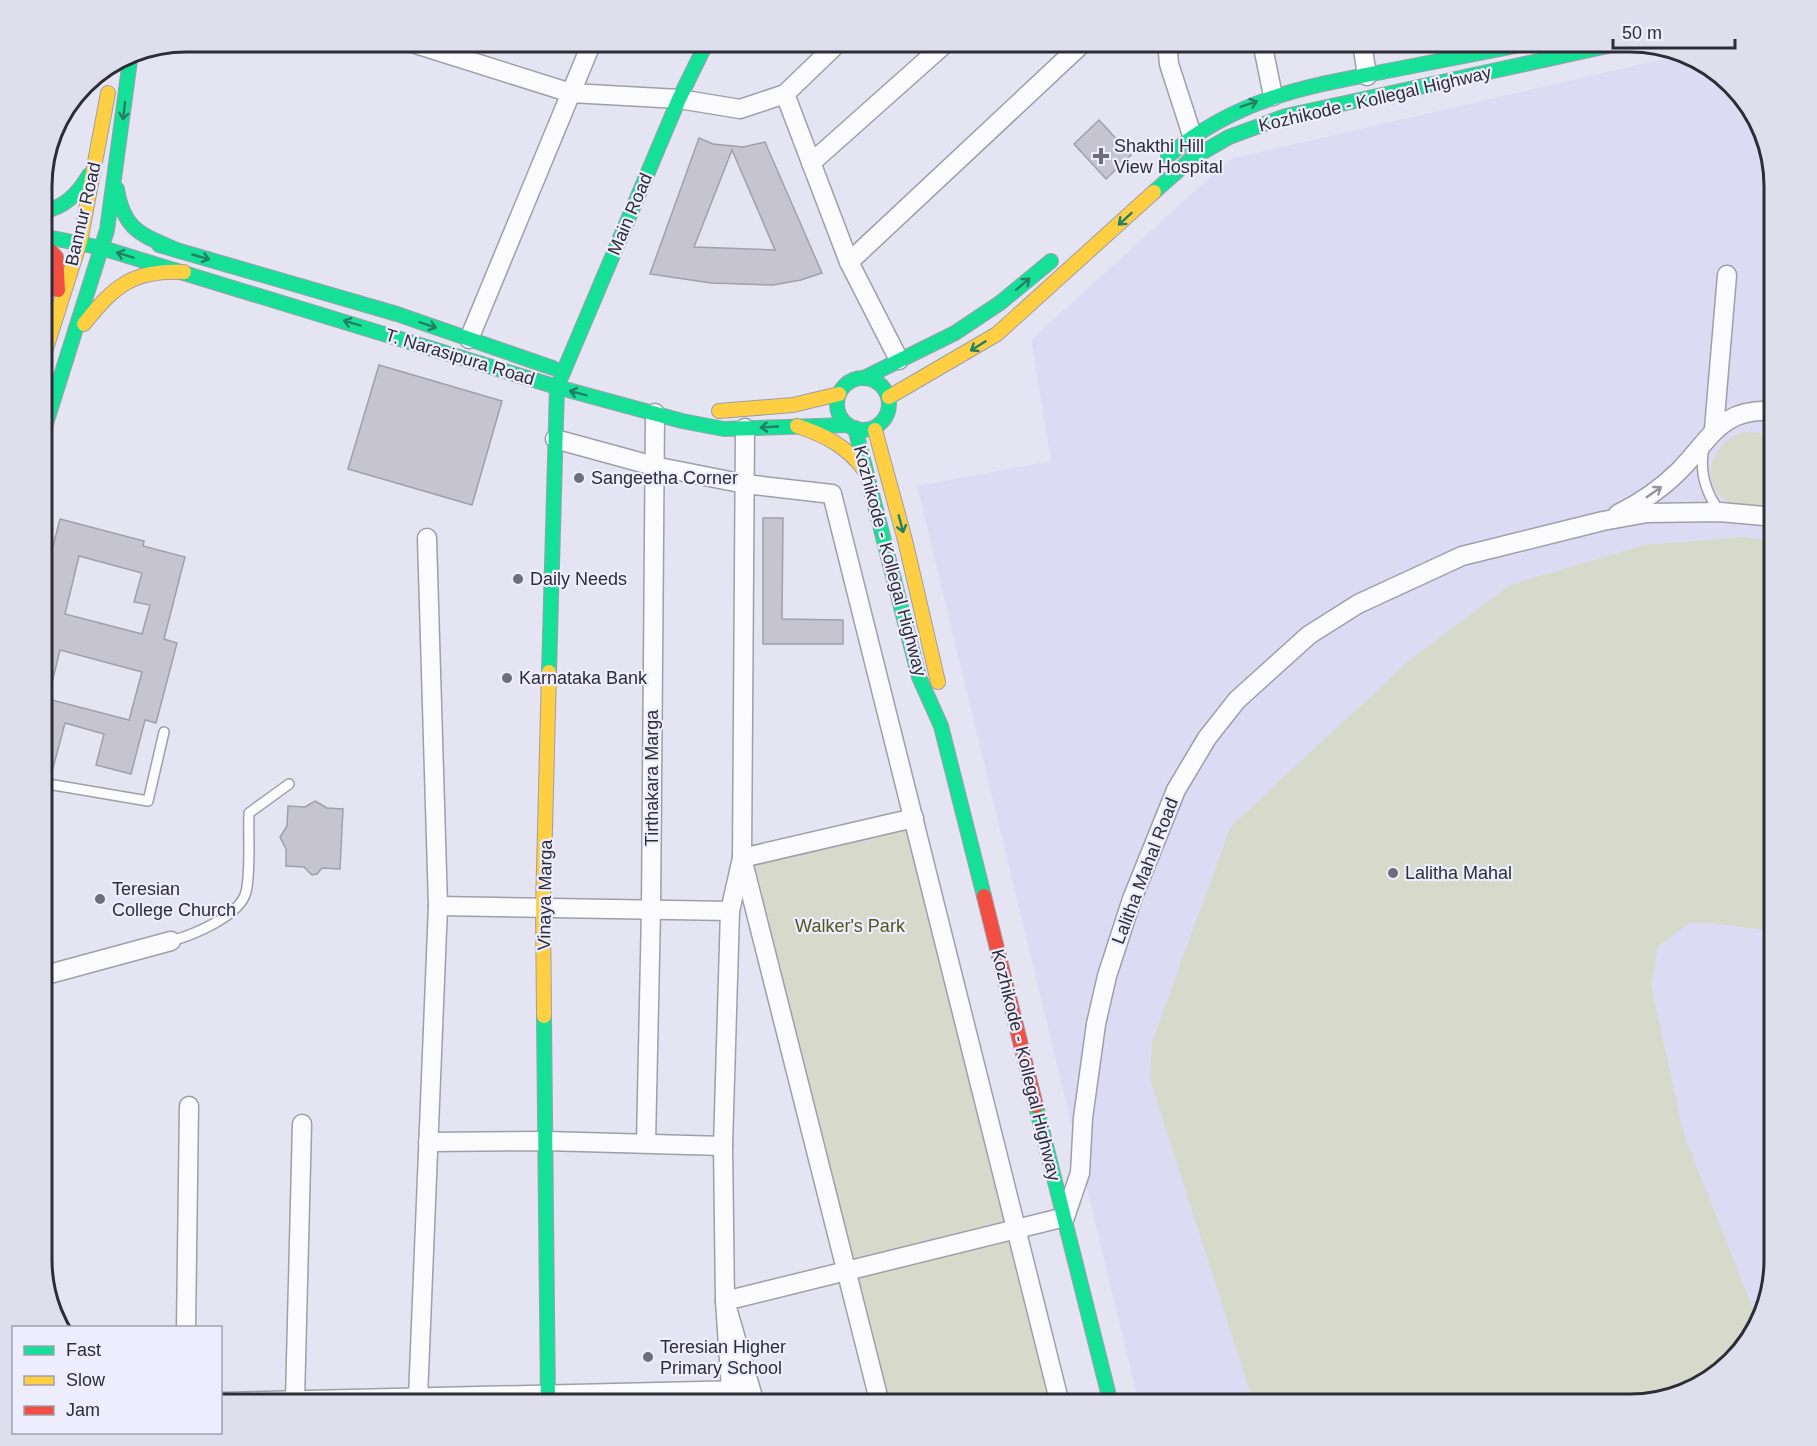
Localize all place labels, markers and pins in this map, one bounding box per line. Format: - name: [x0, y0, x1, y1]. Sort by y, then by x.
- place label: Shakthi Hill View Hospital: [1114, 136, 1223, 177]
- marker: Shakthi Hill View Hospital: [1092, 147, 1110, 165]
- place label: Sangeetha Corner: [591, 468, 738, 488]
- marker: Sangeetha Corner: [572, 471, 586, 485]
- place label: Daily Needs: [530, 569, 627, 589]
- marker: Daily Needs: [511, 572, 525, 586]
- place label: Karnataka Bank: [519, 668, 648, 688]
- marker: Karnataka Bank: [500, 671, 514, 685]
- place label: Lalitha Mahal: [1405, 863, 1512, 883]
- marker: Lalitha Mahal: [1386, 866, 1400, 880]
- place label: Teresian College Church: [112, 879, 236, 920]
- marker: Teresian College Church: [93, 892, 107, 906]
- place label: Teresian Higher Primary School: [660, 1337, 786, 1378]
- marker: Teresian Higher Primary School: [641, 1350, 655, 1364]

